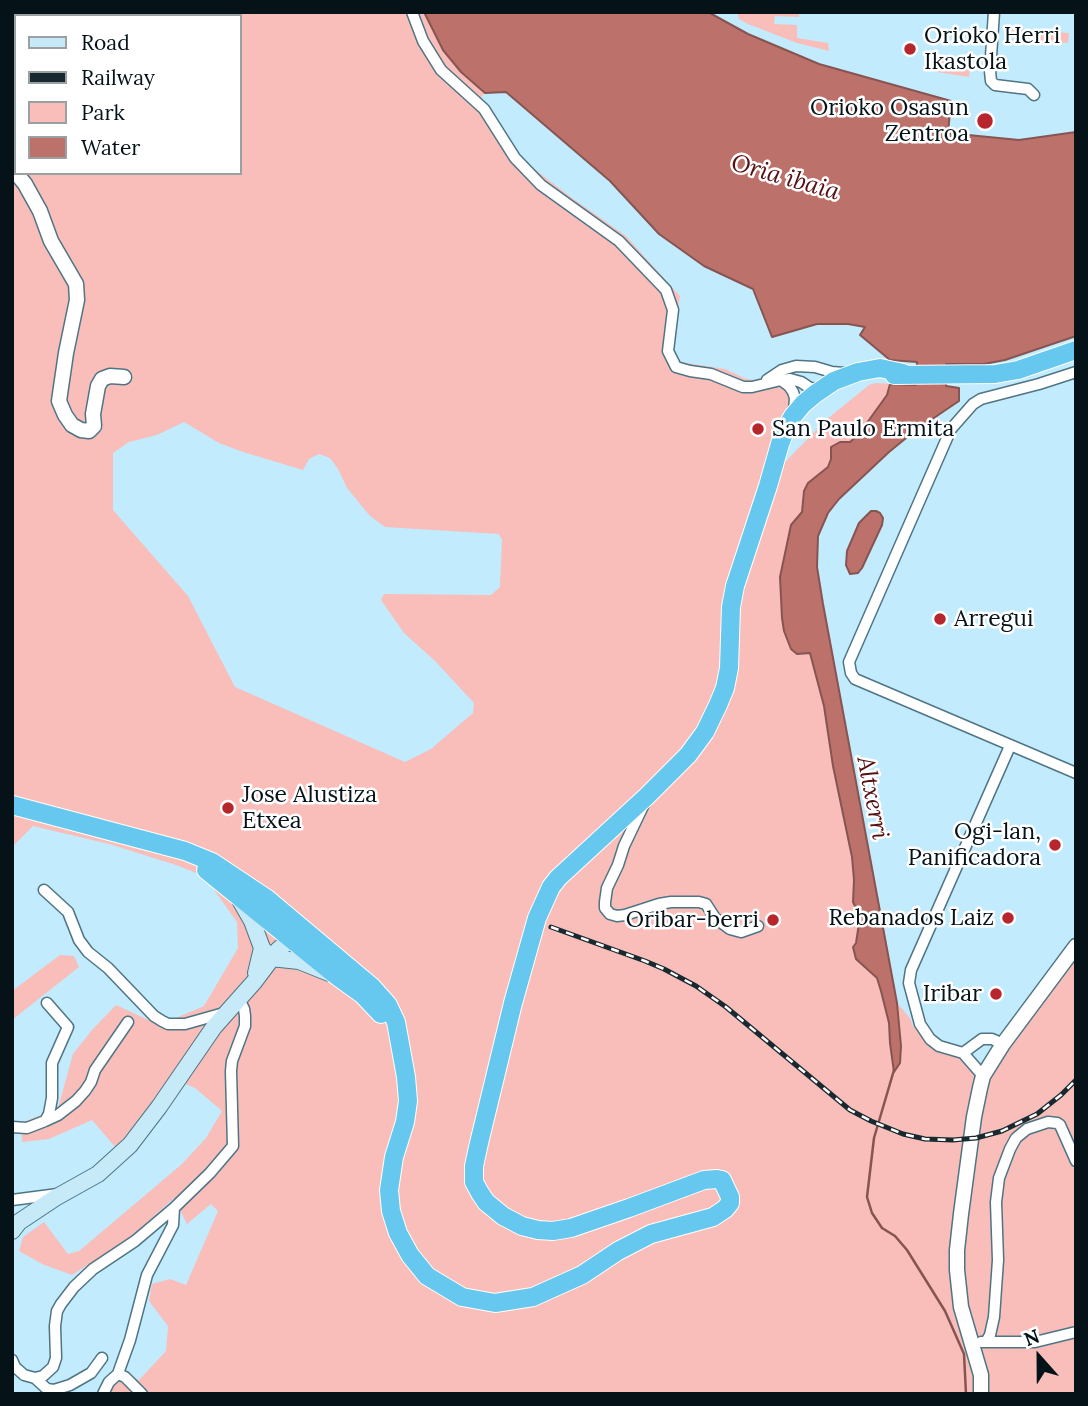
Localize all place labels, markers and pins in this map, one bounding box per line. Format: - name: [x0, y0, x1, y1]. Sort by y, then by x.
- place label: Orioko Herri Ikastola: [924, 22, 1060, 76]
- marker: Orioko Herri Ikastola: [902, 41, 918, 57]
- place label: Orioko Osasun Zentroa: [810, 94, 969, 148]
- marker: Orioko Osasun Zentroa: [975, 111, 995, 131]
- place label: San Paulo Ermita: [772, 415, 954, 443]
- marker: San Paulo Ermita: [750, 421, 766, 437]
- place label: Arregui: [954, 605, 1034, 633]
- marker: Arregui: [932, 611, 948, 627]
- place label: Jose Alustiza Etxea: [242, 781, 377, 835]
- marker: Jose Alustiza Etxea: [220, 800, 236, 816]
- place label: Ogi-lan, Panificadora: [908, 818, 1041, 872]
- marker: Ogi-lan, Panificadora: [1047, 837, 1063, 853]
- place label: Rebanados Laiz: [828, 904, 994, 932]
- place label: Oribar-berri: [626, 906, 759, 934]
- marker: Rebanados Laiz: [1000, 910, 1016, 926]
- marker: Oribar-berri: [765, 912, 781, 928]
- place label: Iribar: [923, 980, 982, 1008]
- marker: Iribar: [988, 986, 1004, 1002]

